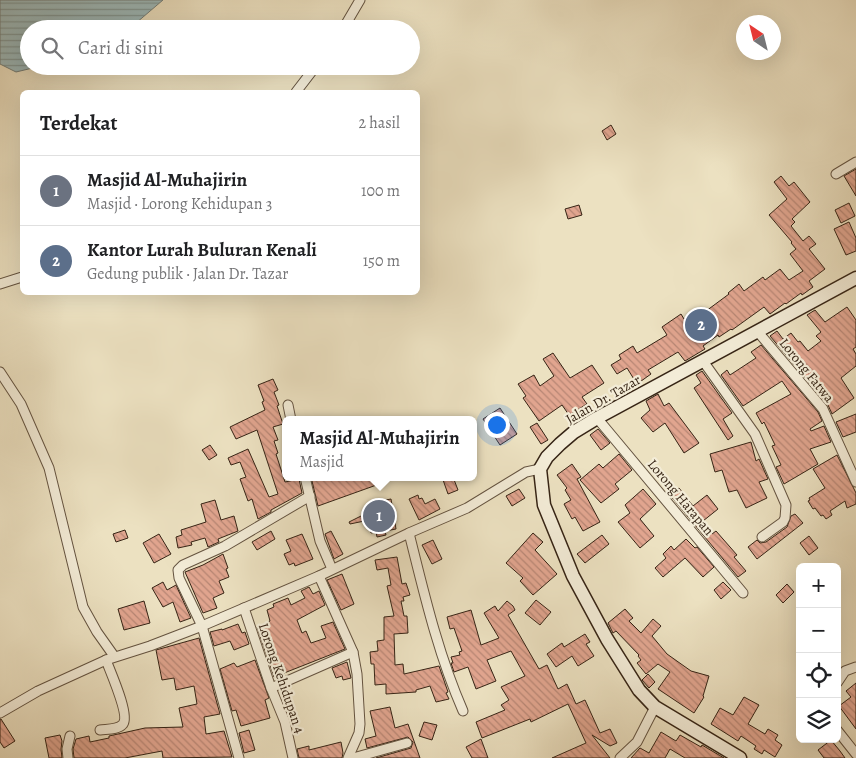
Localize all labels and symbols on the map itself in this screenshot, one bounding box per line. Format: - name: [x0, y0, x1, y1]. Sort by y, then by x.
- north arrow: [736, 15, 781, 60]
- pin: 2: [685, 306, 717, 344]
- street label: Lorong Fatwa: [775, 334, 839, 407]
- street label: Jalan Dr. Tazar: [562, 370, 645, 429]
- your location: [484, 412, 510, 438]
- street label: Lorong Harapan: [643, 455, 718, 540]
- pin: 1: [363, 497, 395, 535]
- street label: Lorong Kehidupan 4: [254, 620, 309, 736]

